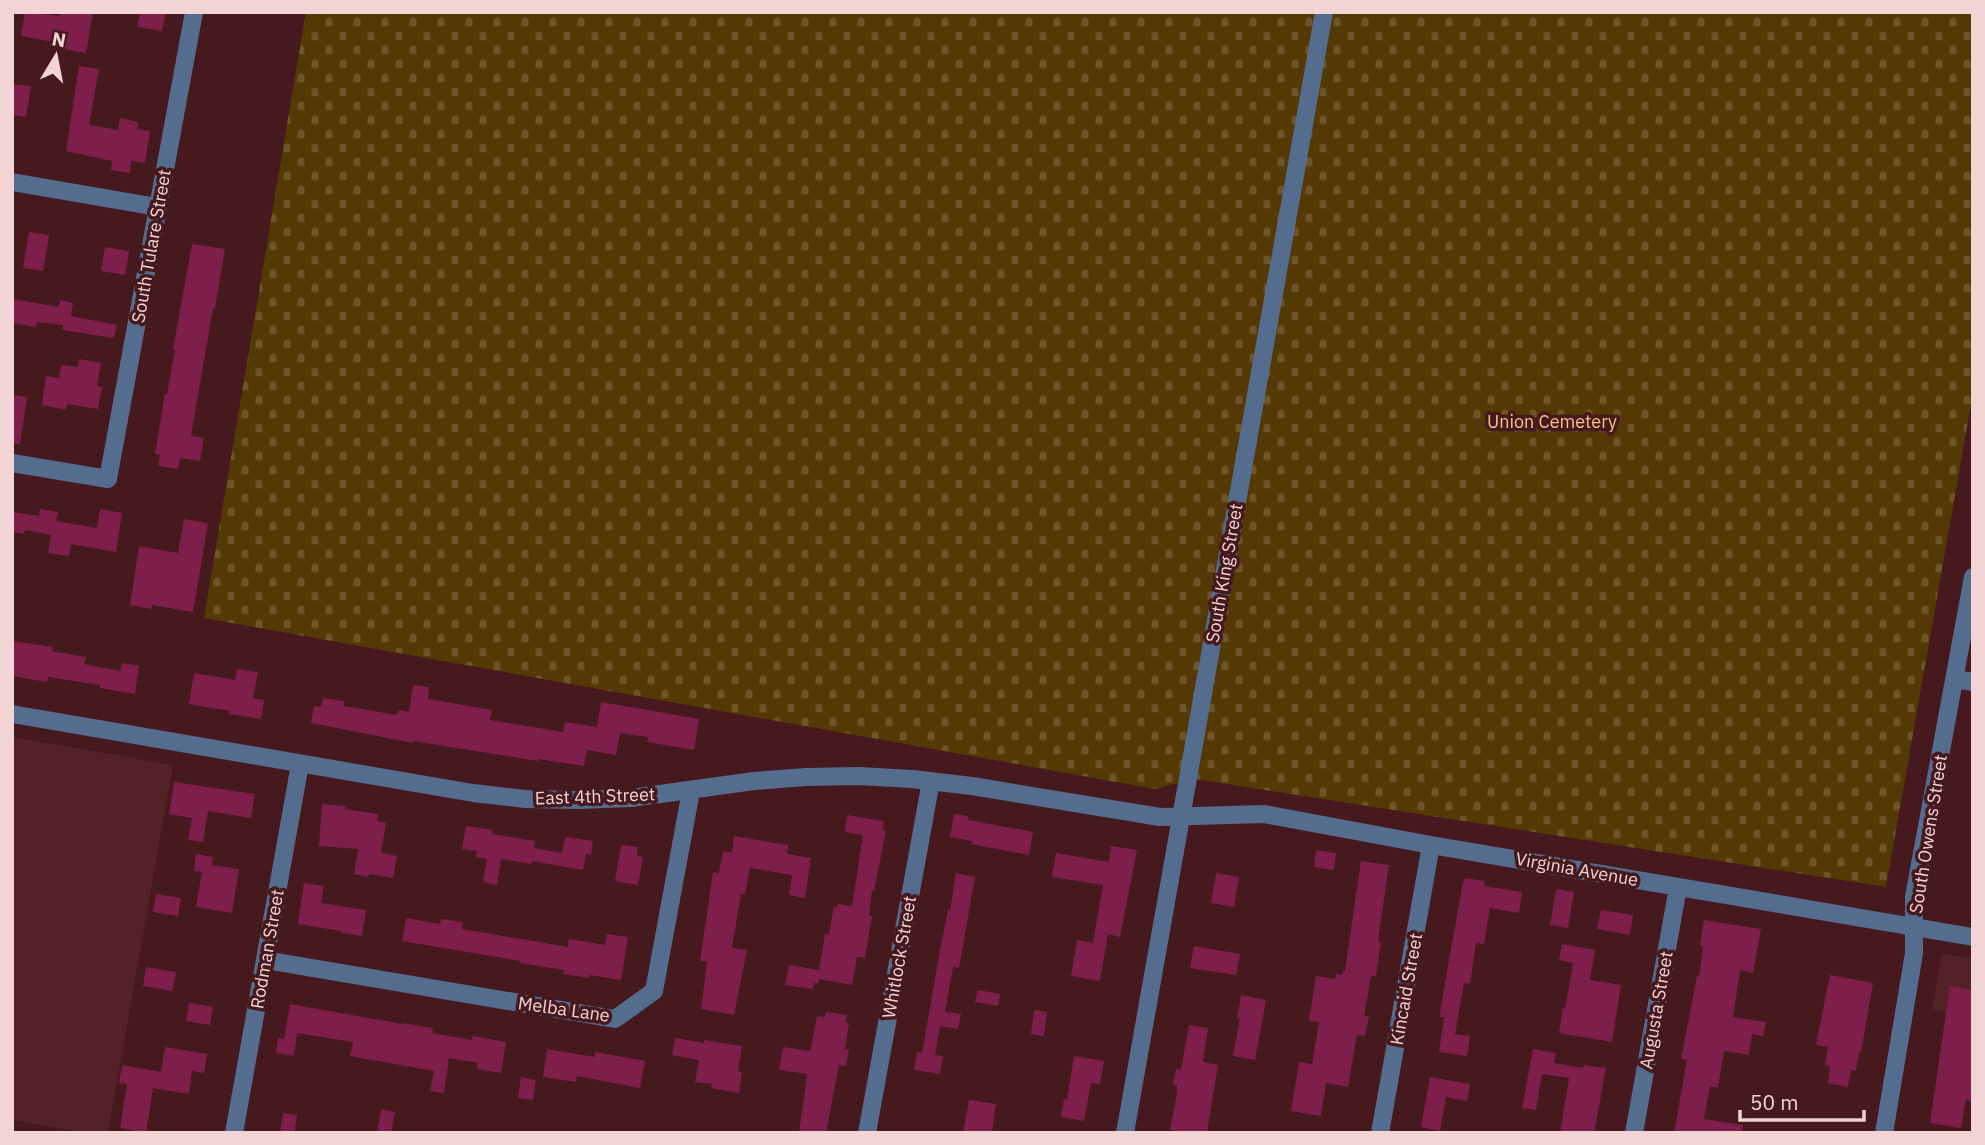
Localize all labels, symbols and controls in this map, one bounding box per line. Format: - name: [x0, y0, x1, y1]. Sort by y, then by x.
- north arrow: [21, 21, 91, 91]
- text: N: [50, 26, 68, 52]
- street label: South Tulare Street: [126, 167, 176, 325]
- park label: Union Cemetery: [1487, 410, 1617, 433]
- street label: South King Street: [1200, 502, 1248, 644]
- street label: South Owens Street: [1904, 753, 1952, 915]
- street label: East 4th Street: [534, 782, 656, 810]
- street label: Virginia Avenue: [1514, 847, 1640, 891]
- street label: Rodman Street: [245, 887, 289, 1011]
- street label: Whitlock Street: [877, 894, 921, 1020]
- street label: Kincaid Street: [1385, 931, 1427, 1047]
- street label: Augusta Street: [1634, 949, 1678, 1071]
- street label: Melba Lane: [517, 991, 611, 1027]
- scale bar: [1740, 1078, 1864, 1122]
- text: 50 m: [1750, 1088, 1799, 1116]

